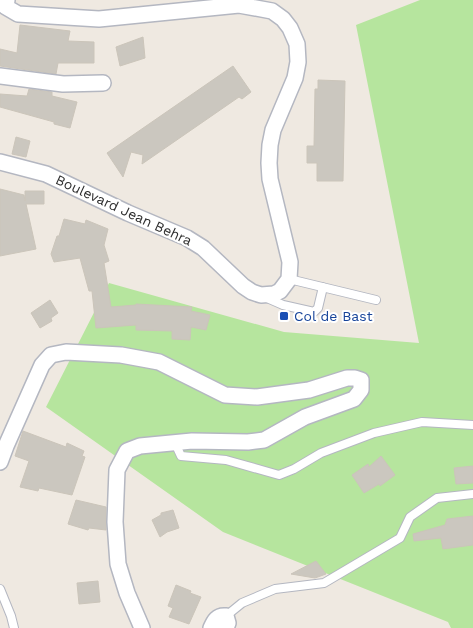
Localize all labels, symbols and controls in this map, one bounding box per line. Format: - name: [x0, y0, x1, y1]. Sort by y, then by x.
- street label: Boulevard Jean Behra: [53, 171, 195, 249]
- place label: Col de Bast: [294, 308, 373, 324]
- marker: Col de Bast: [278, 310, 290, 322]

